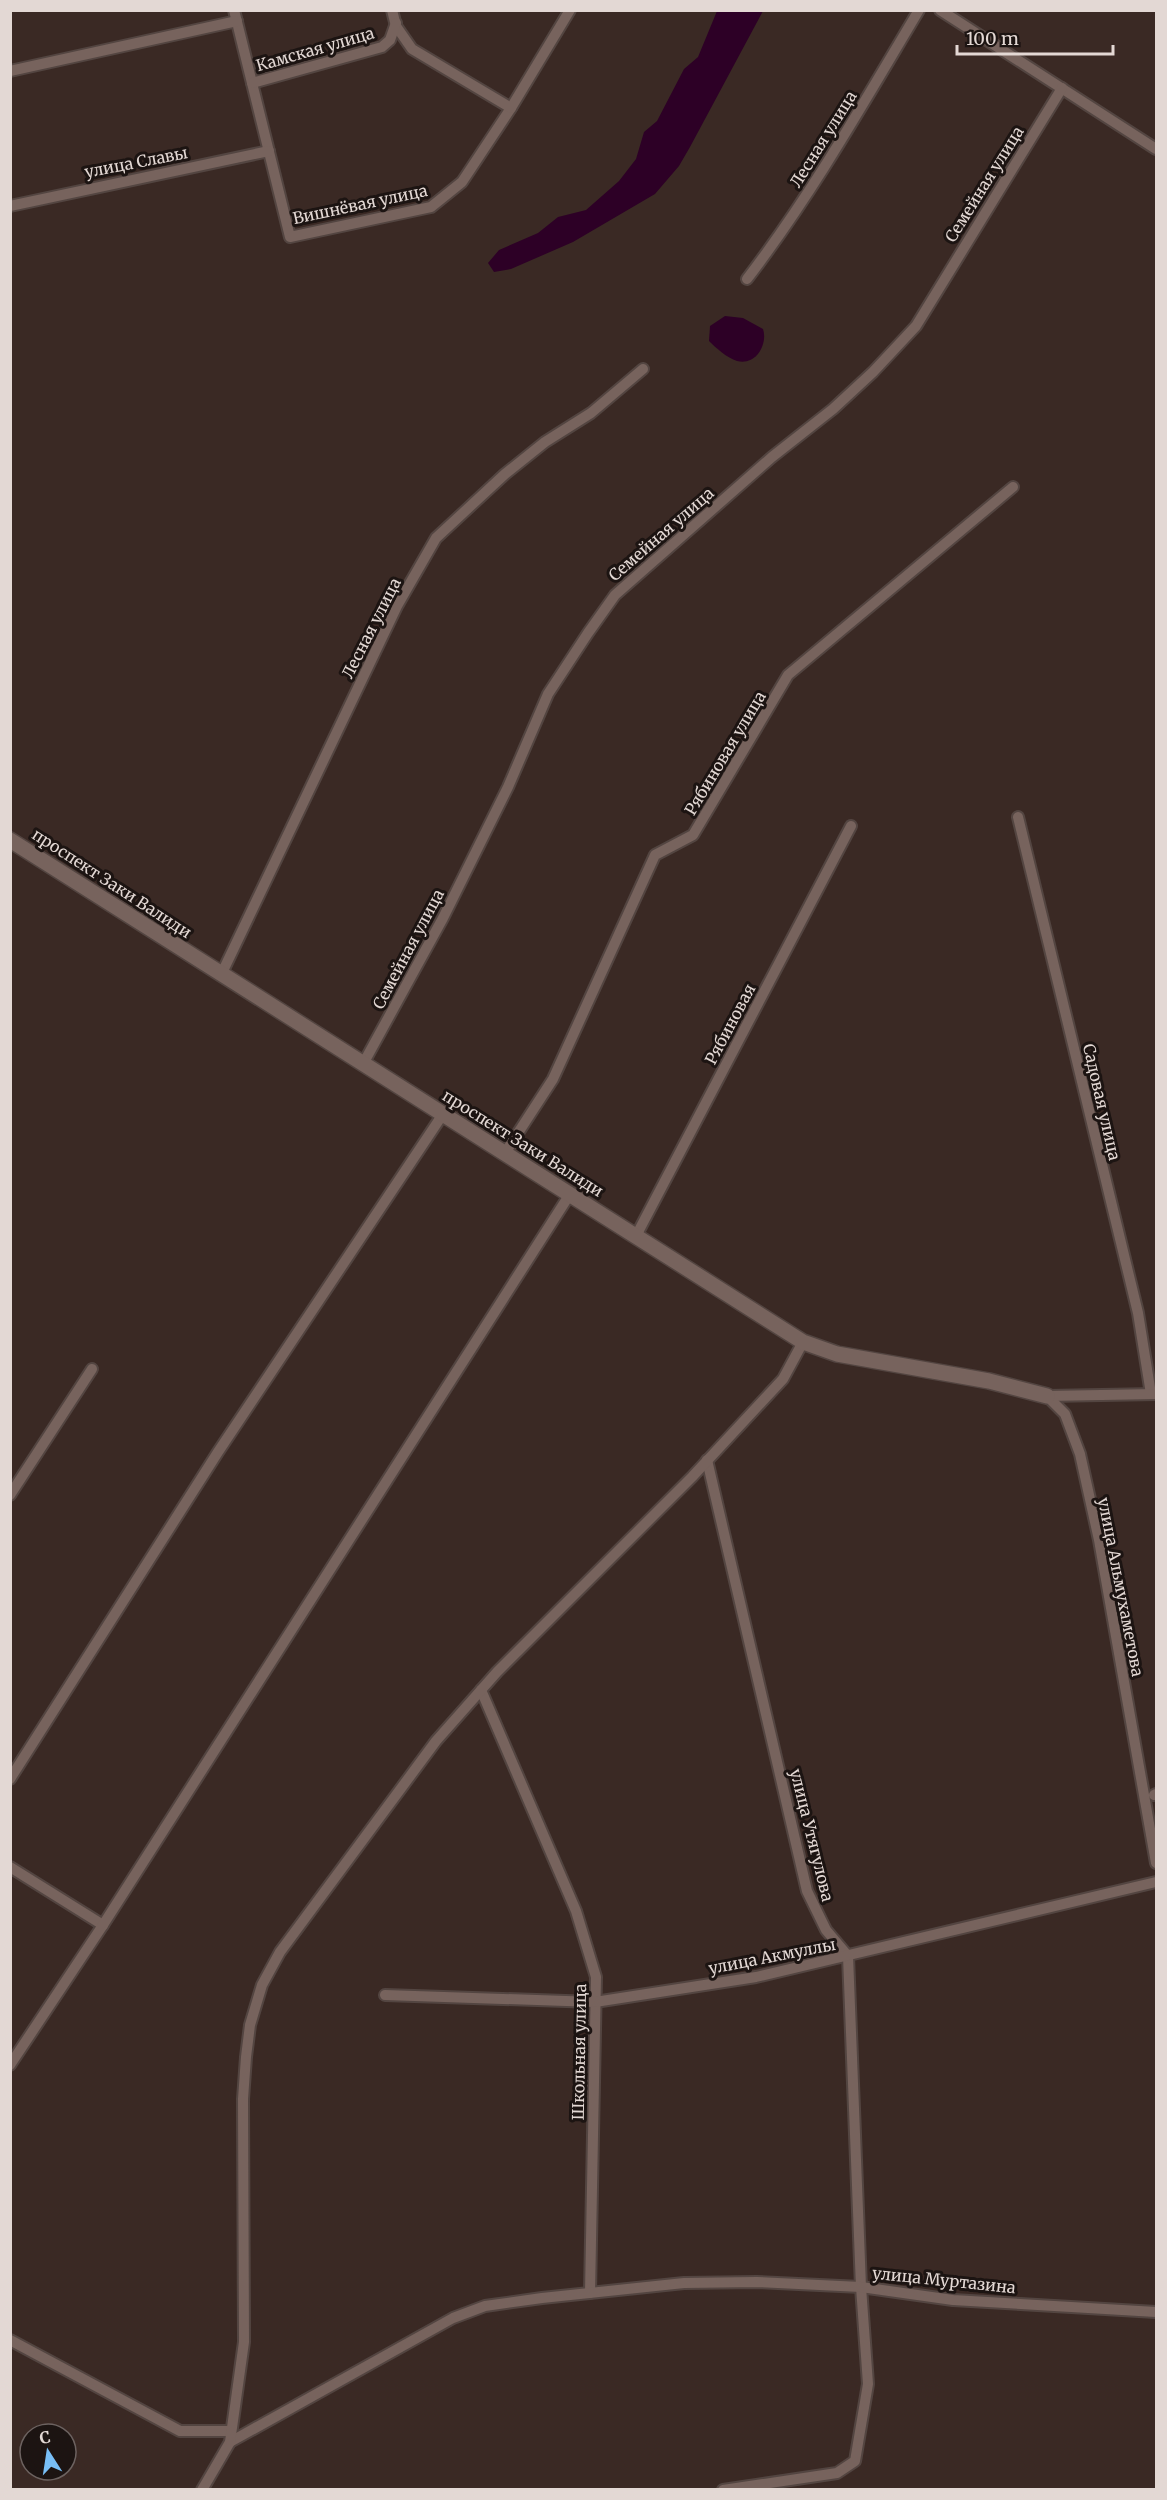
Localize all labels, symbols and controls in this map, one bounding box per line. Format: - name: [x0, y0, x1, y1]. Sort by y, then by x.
- scale bar: [957, 18, 1113, 56]
- street label: Камская улица: [254, 22, 377, 75]
- text: 100 m: [966, 27, 1019, 50]
- street label: Лесная улица: [785, 87, 861, 191]
- street label: Семейная улица: [940, 122, 1028, 246]
- street label: улица Славы: [83, 142, 189, 182]
- street label: Вишнёвая улица: [291, 180, 430, 228]
- street label: Семейная улица: [604, 483, 718, 585]
- street label: Лесная улица: [337, 574, 405, 682]
- street label: Рябиновая улица: [680, 687, 770, 819]
- street label: проспект Заки Валиди: [29, 824, 195, 942]
- street label: Семейная улица: [368, 885, 448, 1012]
- street label: Рябиновая: [700, 980, 760, 1068]
- street label: Садовая улица: [1079, 1042, 1125, 1163]
- street label: проспект Заки Валиди: [439, 1085, 607, 1201]
- street label: улица Альмухаметова: [1094, 1496, 1148, 1679]
- street label: улица Утягулова: [786, 1767, 838, 1904]
- street label: улица Акмуллы: [707, 1934, 837, 1978]
- street label: Школьная улица: [568, 1983, 590, 2121]
- street label: улица Муртазина: [871, 2263, 1017, 2298]
- north arrow: [18, 2422, 78, 2482]
- text: С: [38, 2426, 52, 2448]

